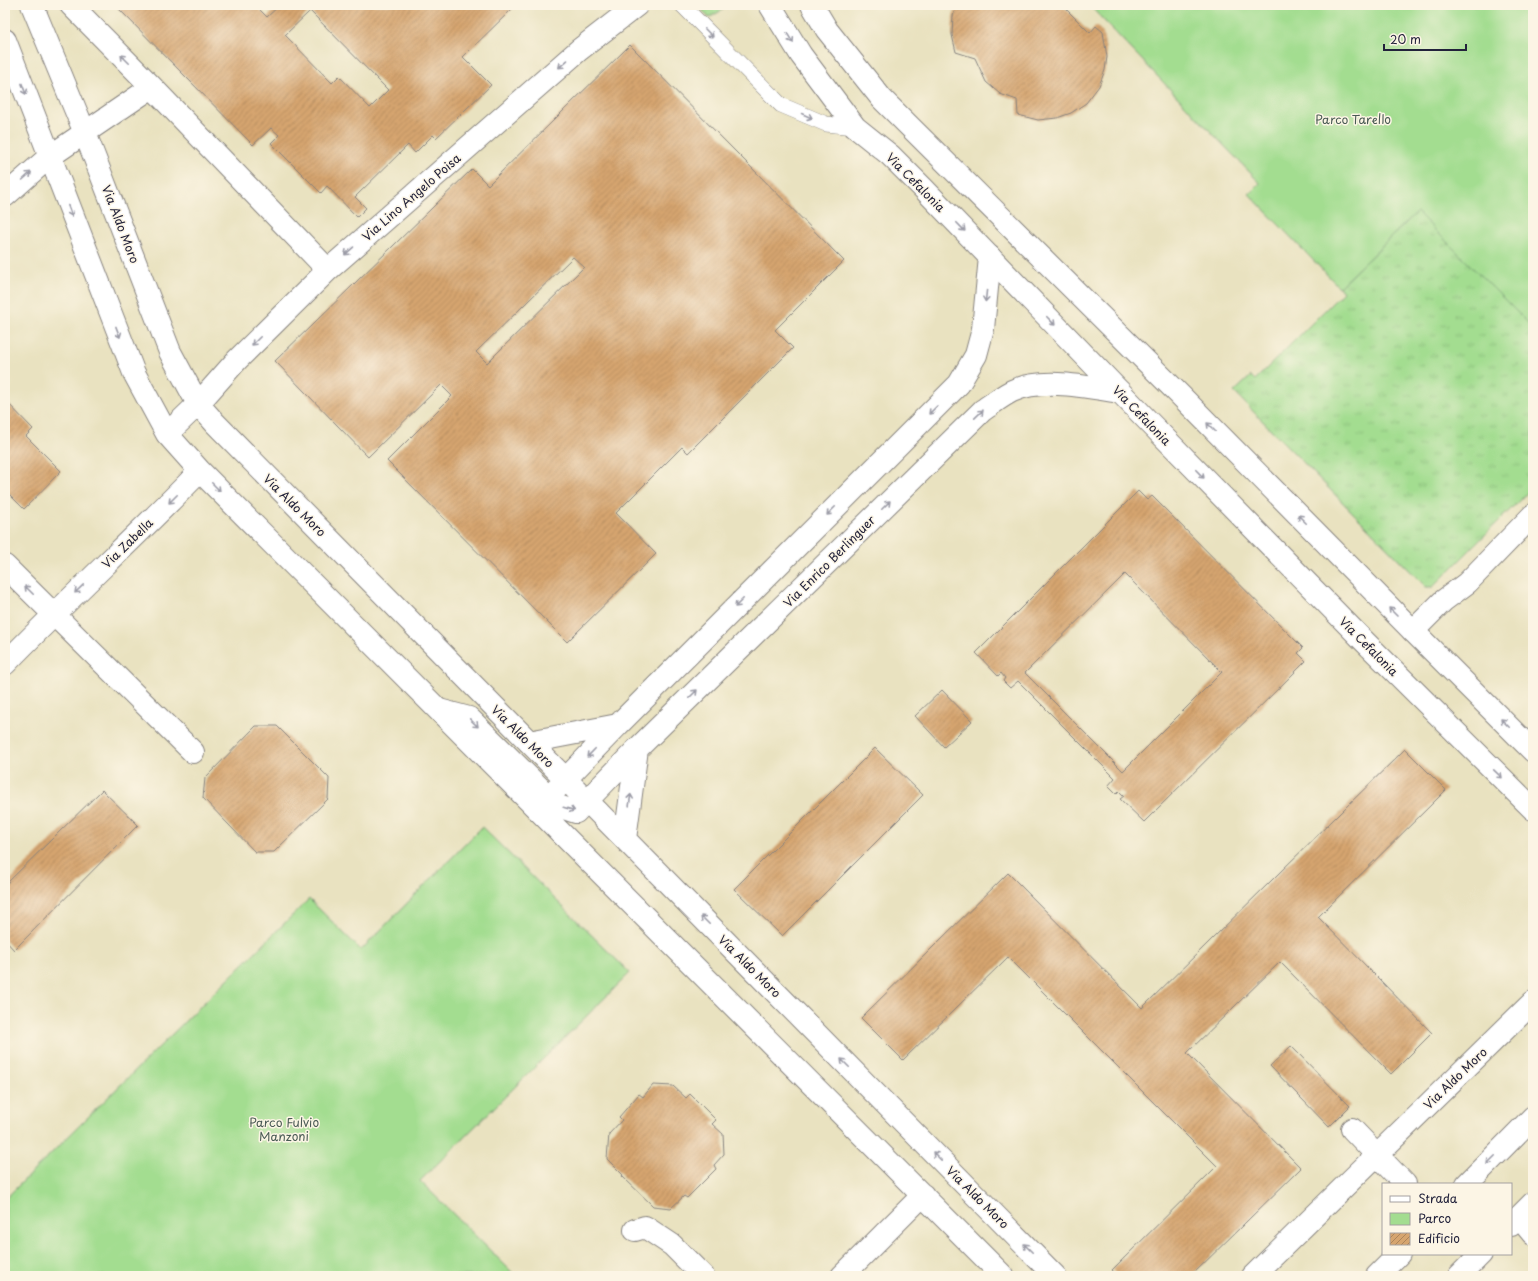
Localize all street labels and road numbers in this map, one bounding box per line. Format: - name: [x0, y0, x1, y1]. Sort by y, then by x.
- street label: Via Cefalonia: [882, 148, 950, 216]
- street label: Via Lino Angelo Poisa: [358, 149, 465, 245]
- street label: Via Aldo Moro: [98, 182, 144, 266]
- street label: Via Cefalonia: [1109, 381, 1176, 450]
- street label: Via Aldo Moro: [260, 470, 331, 541]
- street label: Via Enrico Berlinguer: [779, 511, 879, 611]
- street label: Via Zabella: [97, 513, 157, 572]
- street label: Via Cefalonia: [1335, 612, 1403, 680]
- street label: Via Aldo Moro: [488, 701, 559, 772]
- street label: Via Aldo Moro: [715, 931, 786, 1002]
- street label: Via Aldo Moro: [1419, 1043, 1491, 1113]
- street label: Via Aldo Moro: [943, 1162, 1014, 1233]

